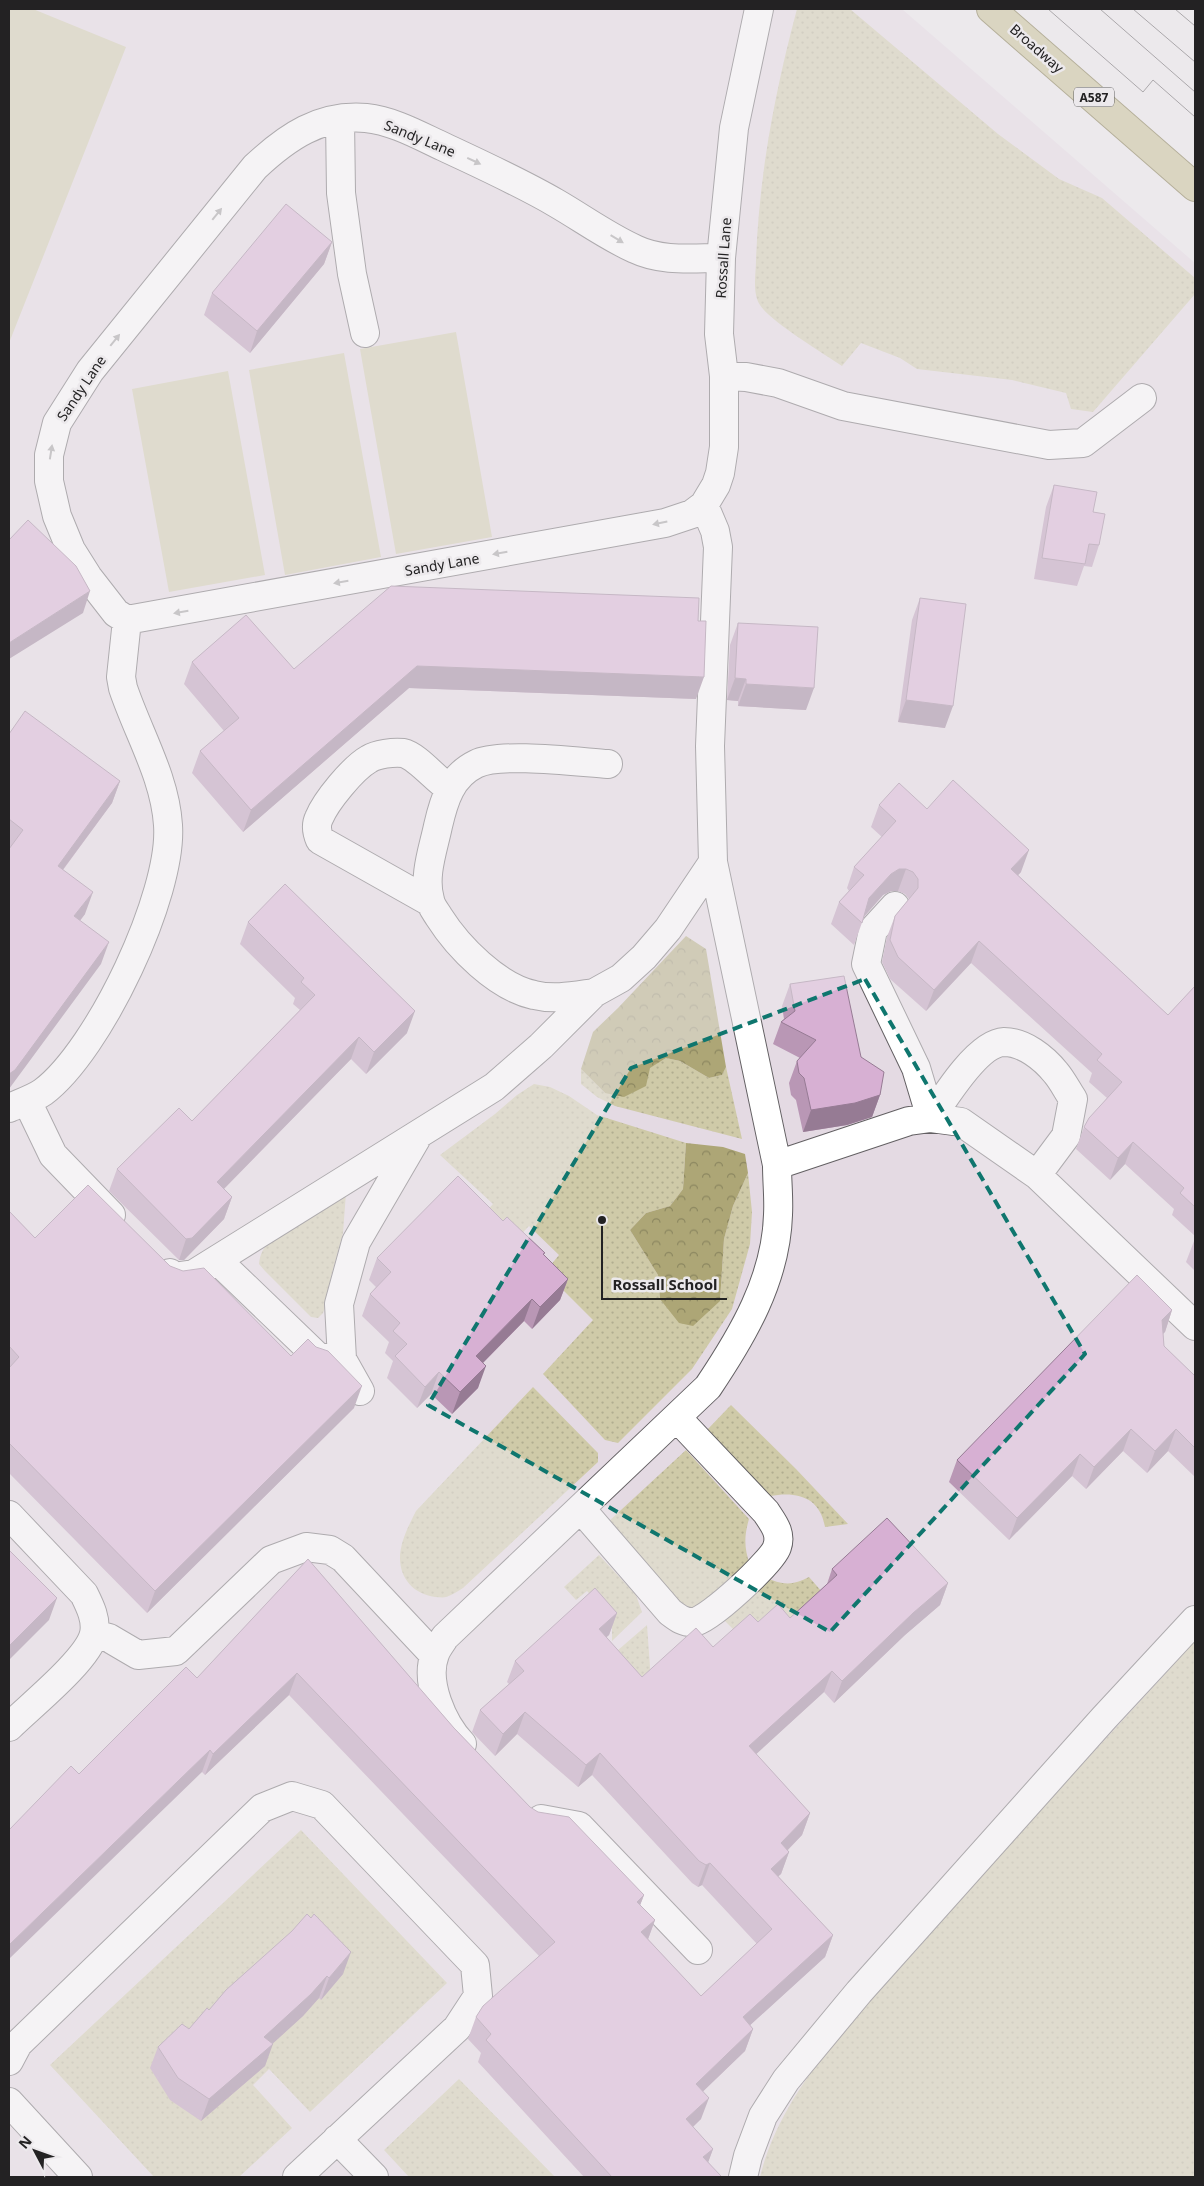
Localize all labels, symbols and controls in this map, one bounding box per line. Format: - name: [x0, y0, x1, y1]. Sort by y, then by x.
- street label: Broadway: [1006, 19, 1069, 77]
- road number: A587: [1074, 88, 1114, 106]
- street label: Sandy Lane: [382, 115, 459, 161]
- one-way arrow: [467, 157, 481, 165]
- one-way arrow: [212, 208, 223, 221]
- street label: Rossall Lane: [711, 217, 735, 299]
- one-way arrow: [610, 234, 623, 243]
- one-way arrow: [109, 334, 120, 347]
- street label: Sandy Lane: [52, 351, 110, 425]
- one-way arrow: [47, 443, 55, 459]
- one-way arrow: [652, 520, 668, 528]
- street label: Sandy Lane: [403, 548, 481, 580]
- one-way arrow: [493, 549, 508, 557]
- one-way arrow: [332, 579, 348, 587]
- one-way arrow: [172, 608, 188, 616]
- callout: Rossall School: [602, 1269, 727, 1299]
- text: Rossall School: [612, 1274, 718, 1294]
- north arrow: [10, 2126, 60, 2176]
- text: N: [14, 2132, 36, 2153]

